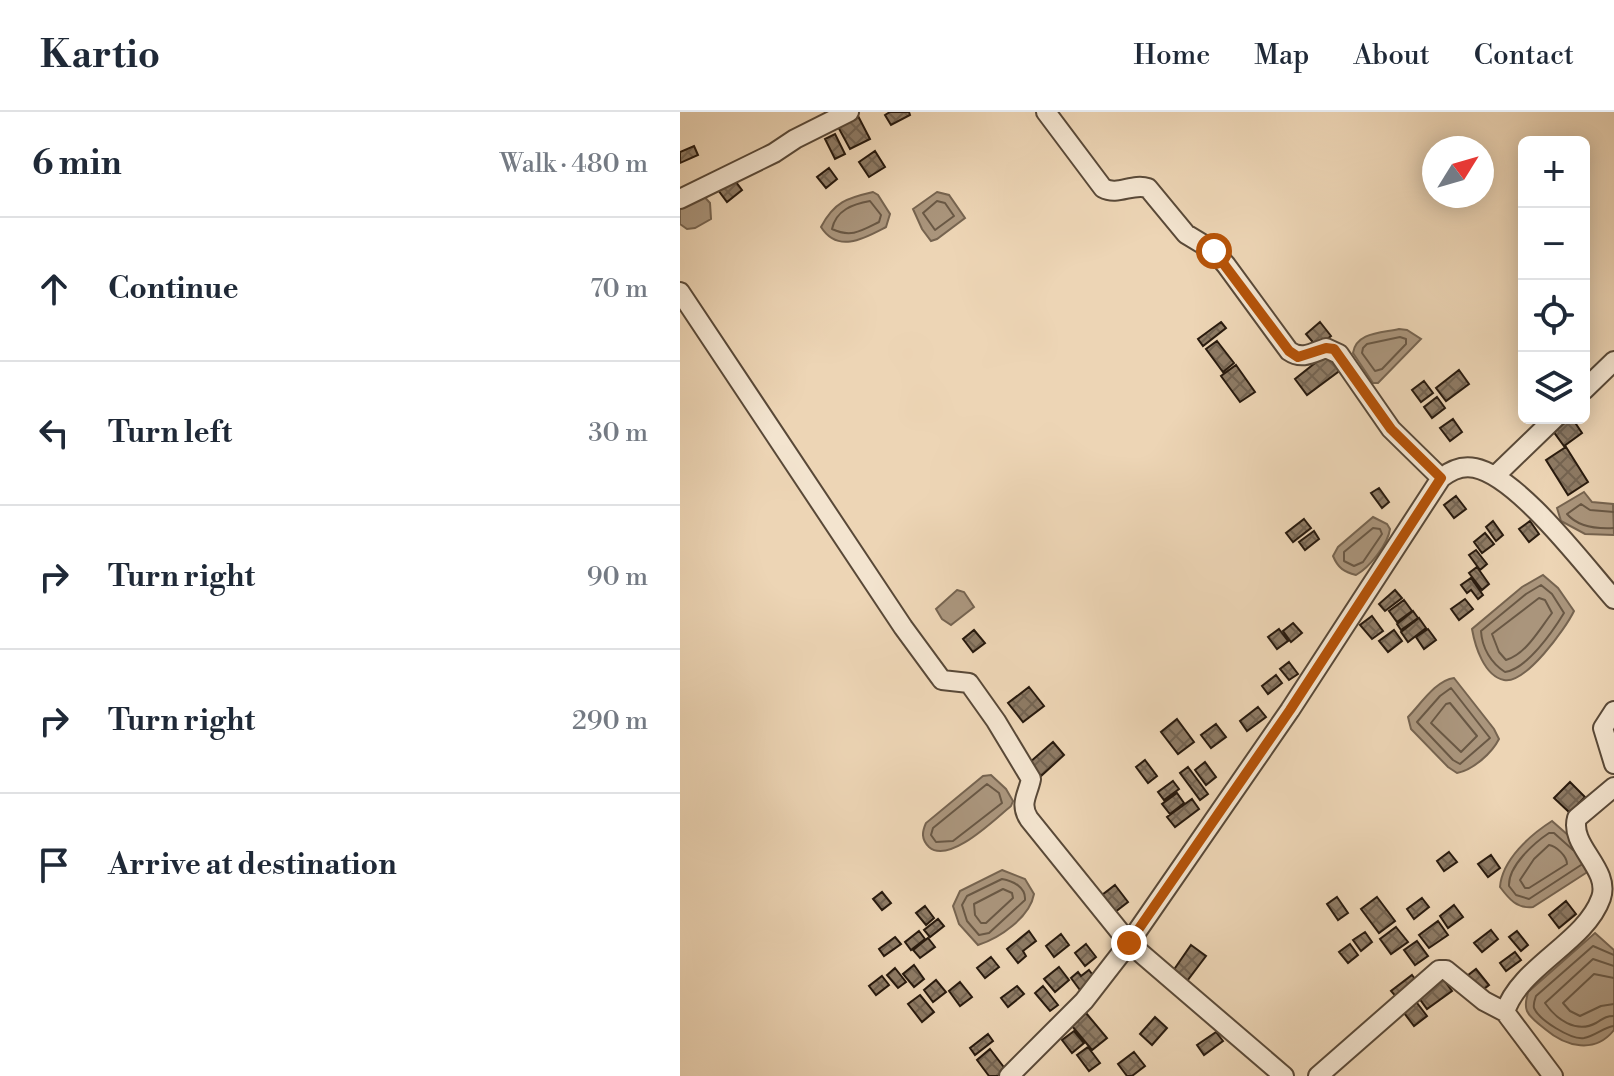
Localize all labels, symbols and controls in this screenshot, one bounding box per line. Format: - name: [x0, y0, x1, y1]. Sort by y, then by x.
- text: Kartio: [40, 32, 160, 79]
- text: Home: [1134, 38, 1210, 73]
- text: Map: [1254, 38, 1309, 73]
- text: About: [1353, 38, 1430, 73]
- text: Contact: [1474, 38, 1574, 73]
- north arrow: [1422, 136, 1494, 208]
- map controls: [1518, 136, 1590, 424]
- button: +: [1518, 136, 1590, 208]
- text: 6 min: [32, 143, 122, 185]
- text: Walk · 480 m: [500, 148, 648, 180]
- button: −: [1518, 208, 1590, 280]
- route start: [1196, 233, 1232, 269]
- icon: ahead: [32, 267, 76, 311]
- text: Continue: [108, 270, 239, 308]
- text: 70 m: [590, 273, 648, 305]
- button: locate: [1518, 280, 1590, 352]
- button: layers: [1518, 352, 1590, 424]
- icon: left: [32, 411, 76, 455]
- text: Turn left: [108, 414, 232, 452]
- text: 30 m: [588, 417, 648, 449]
- icon: right: [32, 555, 76, 599]
- text: Turn right: [108, 558, 255, 596]
- text: 90 m: [587, 561, 648, 593]
- icon: right: [32, 699, 76, 743]
- text: Turn right: [108, 702, 255, 740]
- text: 290 m: [572, 705, 648, 737]
- icon: arrive: [32, 843, 76, 887]
- text: Arrive at destination: [108, 846, 397, 884]
- route end: [1111, 925, 1147, 961]

